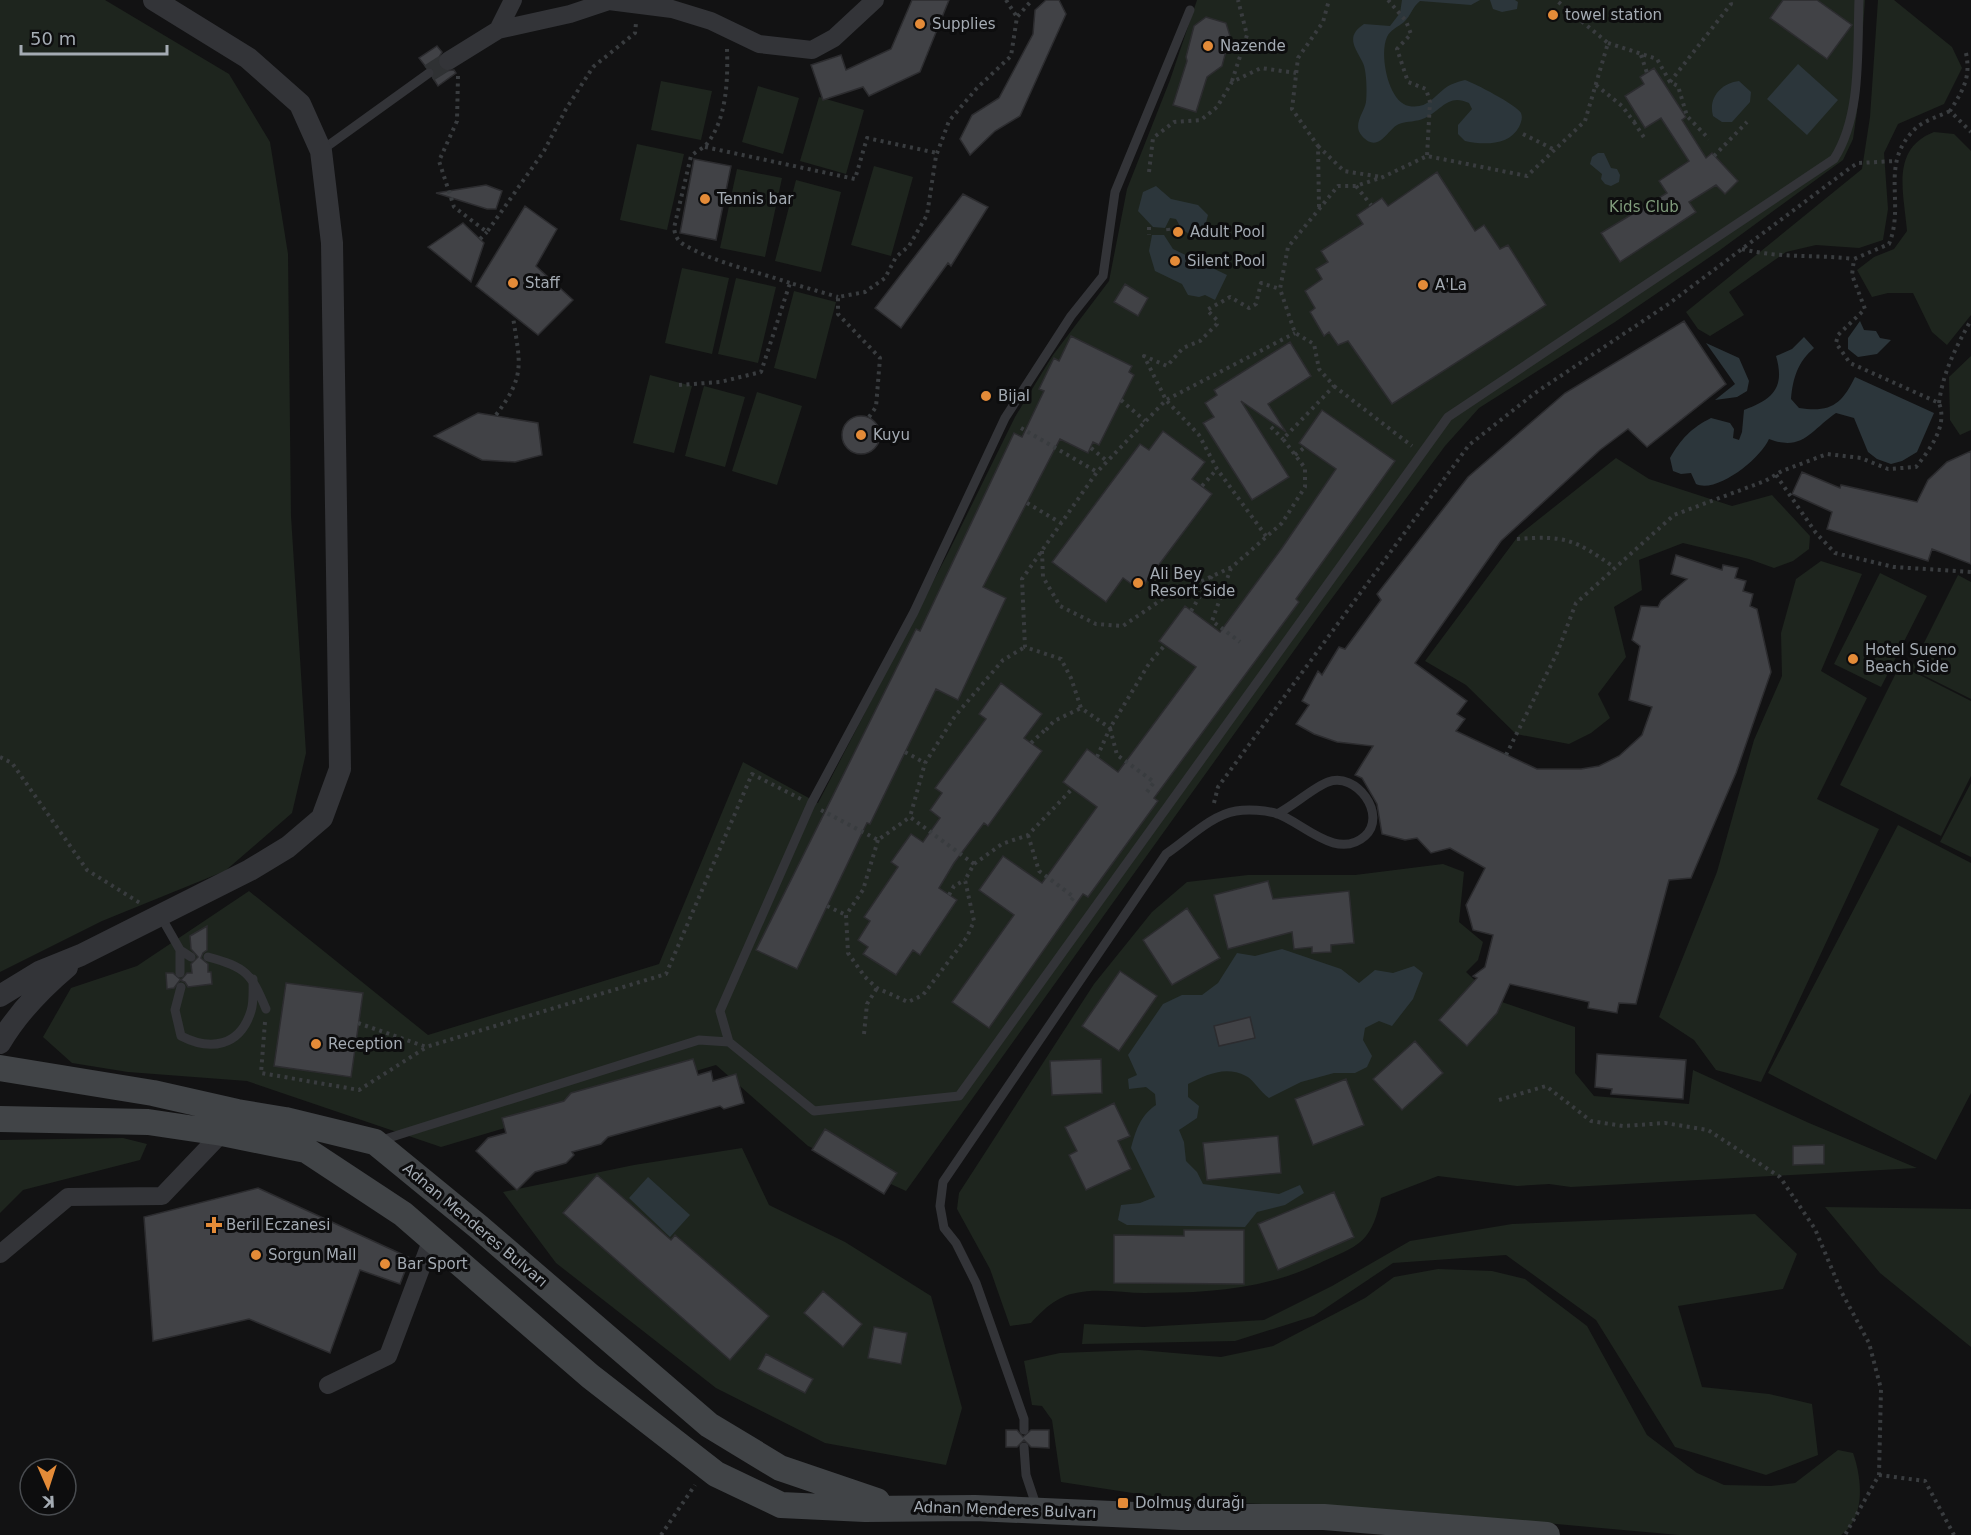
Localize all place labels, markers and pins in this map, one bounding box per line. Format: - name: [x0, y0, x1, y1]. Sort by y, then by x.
- place label: towel station: [1565, 6, 1662, 24]
- marker: towel station: [1546, 8, 1560, 22]
- place label: Supplies: [932, 15, 996, 33]
- marker: Supplies: [913, 17, 927, 31]
- place label: Nazende: [1220, 37, 1286, 55]
- marker: Nazende: [1201, 39, 1215, 53]
- place label: Tennis bar: [716, 190, 794, 208]
- marker: Tennis bar: [698, 192, 712, 206]
- place label: Adult Pool: [1190, 223, 1265, 241]
- marker: Adult Pool: [1171, 225, 1185, 239]
- place label: Silent Pool: [1187, 252, 1265, 270]
- marker: Silent Pool: [1168, 254, 1182, 268]
- place label: Staff: [525, 274, 561, 292]
- marker: Staff: [506, 276, 520, 290]
- place label: A'La: [1435, 276, 1467, 294]
- marker: A'La: [1416, 278, 1430, 292]
- place label: Bijal: [998, 387, 1030, 405]
- marker: Bijal: [979, 389, 993, 403]
- place label: Kuyu: [873, 426, 910, 444]
- marker: Kuyu: [854, 428, 868, 442]
- place label: Ali Bey Resort Side: [1150, 565, 1235, 600]
- marker: Ali Bey Resort Side: [1131, 576, 1145, 590]
- place label: Hotel Sueno Beach Side: [1865, 641, 1956, 676]
- marker: Hotel Sueno Beach Side: [1846, 652, 1860, 666]
- place label: Reception: [328, 1035, 403, 1053]
- marker: Reception: [309, 1037, 323, 1051]
- place label: Beril Eczanesi: [226, 1216, 330, 1234]
- marker: Beril Eczanesi: [207, 1218, 221, 1232]
- place label: Sorgun Mall: [268, 1246, 356, 1264]
- marker: Sorgun Mall: [249, 1248, 263, 1262]
- place label: Bar Sport: [397, 1255, 468, 1273]
- marker: Bar Sport: [378, 1257, 392, 1271]
- place label: Dolmuş durağı: [1135, 1494, 1245, 1512]
- marker: Dolmuş durağı: [1116, 1496, 1130, 1510]

